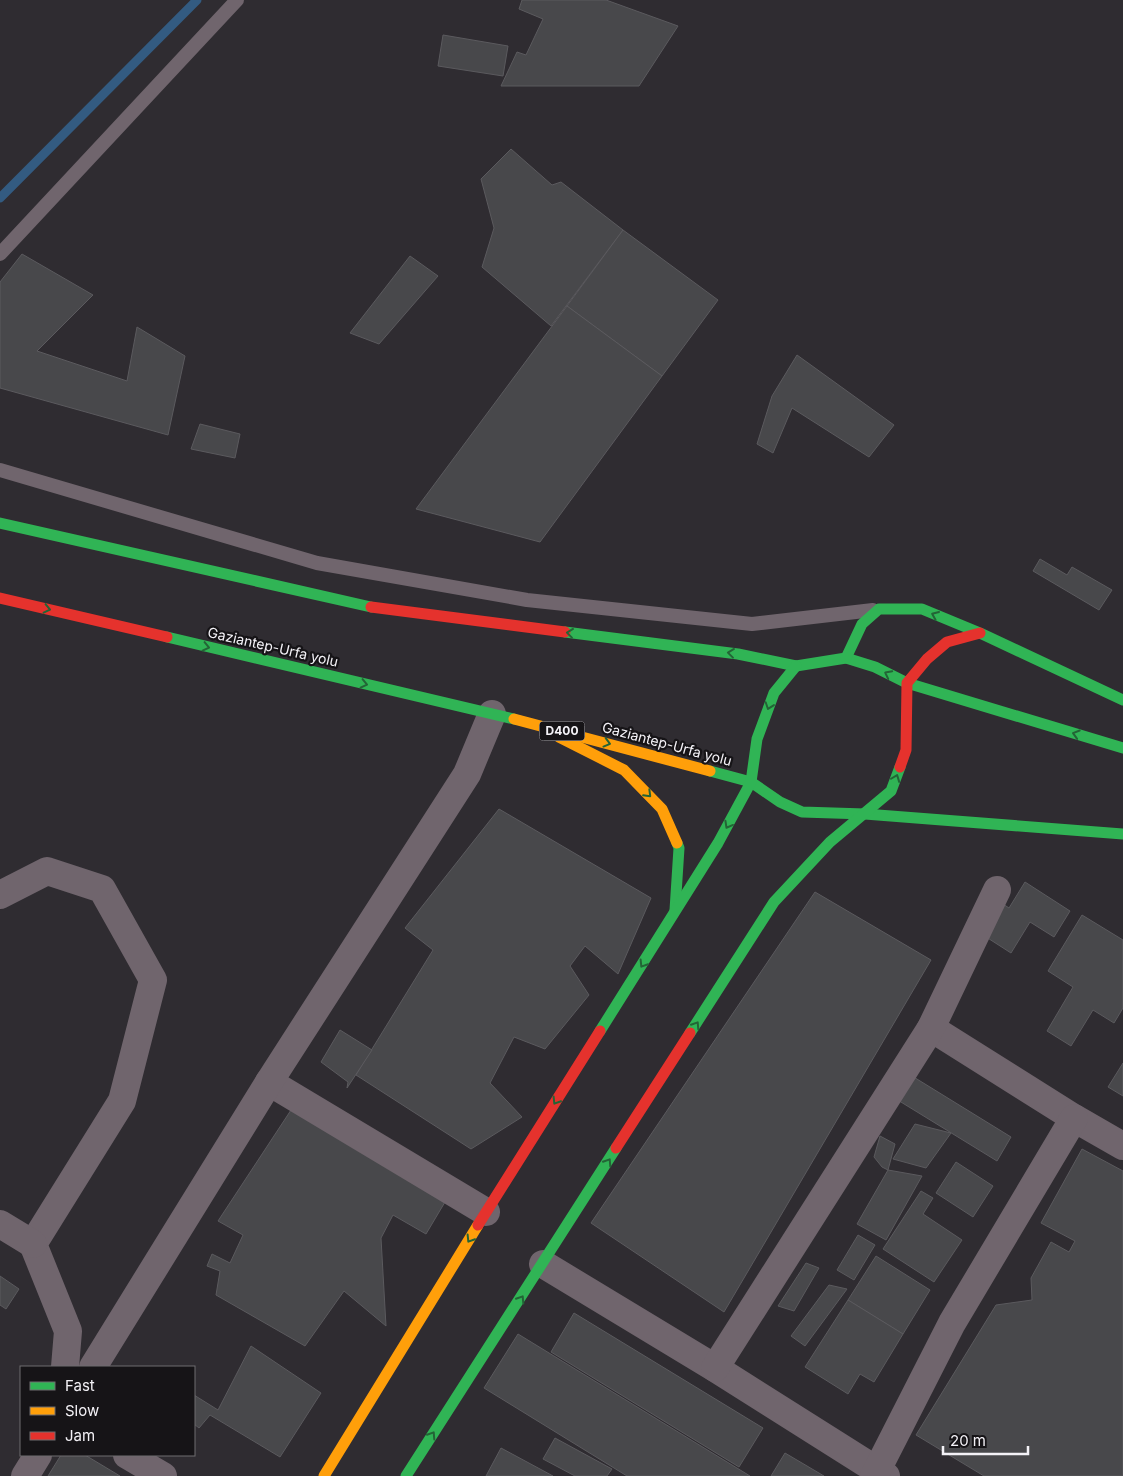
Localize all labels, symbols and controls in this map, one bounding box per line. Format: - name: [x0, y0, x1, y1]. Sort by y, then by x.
- one-way arrow: [43, 603, 52, 614]
- one-way arrow: [931, 610, 940, 621]
- street label: Gaziantep-Urfa yolu: [206, 623, 340, 670]
- one-way arrow: [565, 628, 573, 639]
- one-way arrow: [201, 641, 210, 652]
- one-way arrow: [726, 648, 734, 659]
- one-way arrow: [885, 670, 894, 680]
- one-way arrow: [359, 678, 368, 689]
- one-way arrow: [765, 701, 775, 709]
- street label: Gaziantep-Urfa yolu: [600, 718, 734, 769]
- road number: D400: [540, 721, 584, 740]
- one-way arrow: [1073, 729, 1081, 739]
- one-way arrow: [602, 738, 610, 748]
- one-way arrow: [890, 774, 900, 783]
- one-way arrow: [642, 789, 651, 798]
- one-way arrow: [724, 820, 734, 829]
- one-way arrow: [640, 958, 649, 967]
- one-way arrow: [689, 1021, 699, 1030]
- one-way arrow: [553, 1095, 562, 1105]
- one-way arrow: [602, 1158, 612, 1167]
- one-way arrow: [466, 1233, 476, 1242]
- one-way arrow: [514, 1295, 524, 1304]
- legend: [20, 1366, 195, 1456]
- text: Fast: [65, 1376, 95, 1395]
- text: Slow: [65, 1401, 99, 1420]
- scale bar: [943, 1424, 1028, 1456]
- text: Jam: [65, 1426, 95, 1445]
- one-way arrow: [426, 1431, 436, 1440]
- text: 20 m: [950, 1431, 986, 1450]

